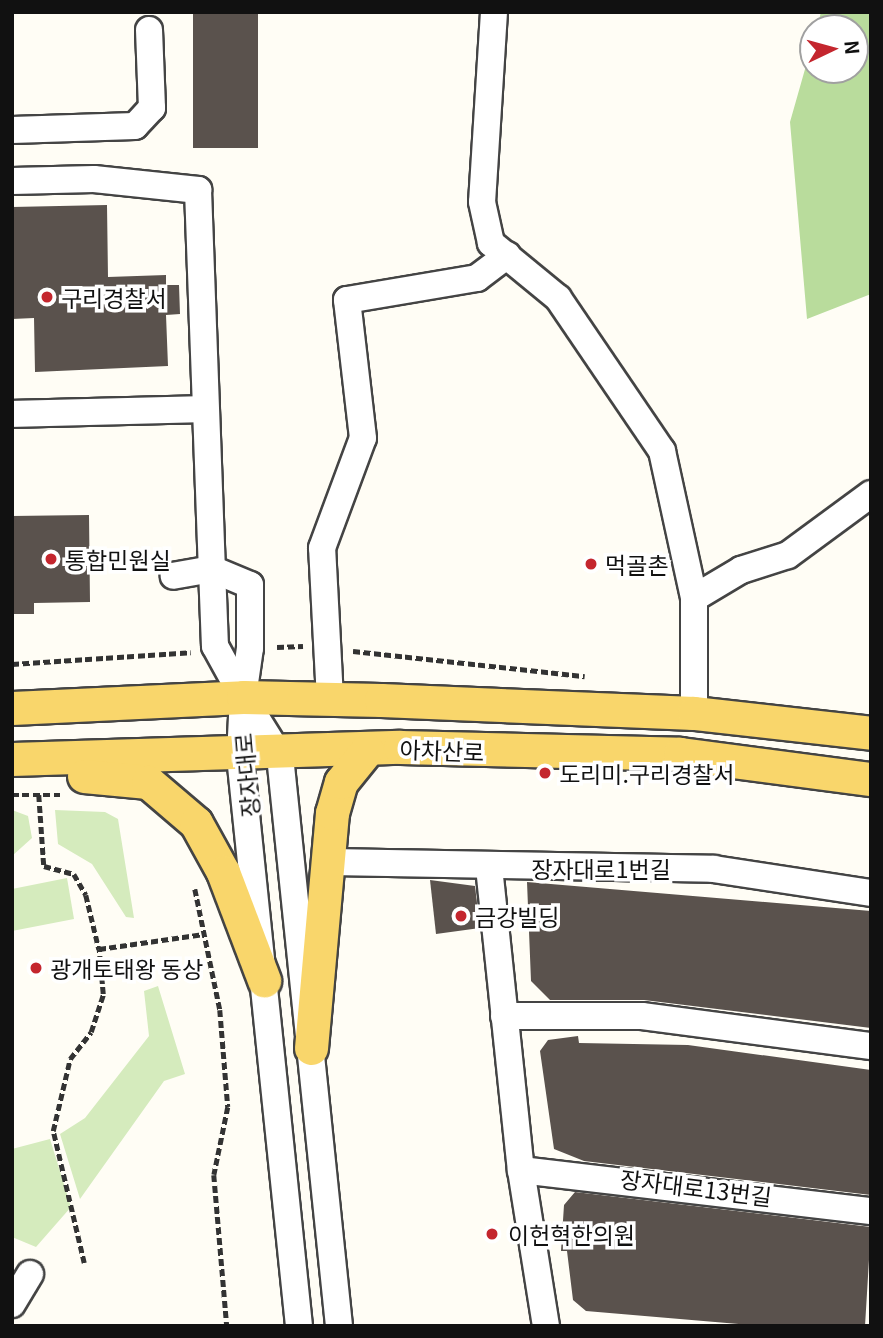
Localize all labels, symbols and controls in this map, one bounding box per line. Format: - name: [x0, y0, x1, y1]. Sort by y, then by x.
- north arrow: [799, 14, 869, 84]
- text: N: [839, 39, 867, 56]
- place label: 구리경찰서: [61, 283, 167, 311]
- marker: 구리경찰서: [39, 289, 55, 305]
- place label: 통합민원실: [65, 545, 171, 573]
- place label: 먹골촌: [605, 550, 668, 578]
- marker: 통합민원실: [43, 551, 59, 567]
- marker: 먹골촌: [583, 556, 599, 572]
- street label: 장자대로: [229, 732, 263, 818]
- street label: 아차산로: [399, 735, 485, 765]
- place label: 도리미.구리경찰서: [559, 759, 735, 787]
- marker: 도리미.구리경찰서: [537, 765, 553, 781]
- street label: 장자대로1번길: [531, 854, 671, 882]
- place label: 금강빌딩: [475, 902, 560, 930]
- marker: 금강빌딩: [453, 908, 469, 924]
- place label: 광개토태왕 동상: [50, 954, 203, 982]
- marker: 광개토태왕 동상: [28, 960, 44, 976]
- street label: 장자대로13번길: [619, 1164, 773, 1210]
- place label: 이헌혁한의원: [508, 1220, 635, 1248]
- marker: 이헌혁한의원: [482, 1224, 502, 1244]

